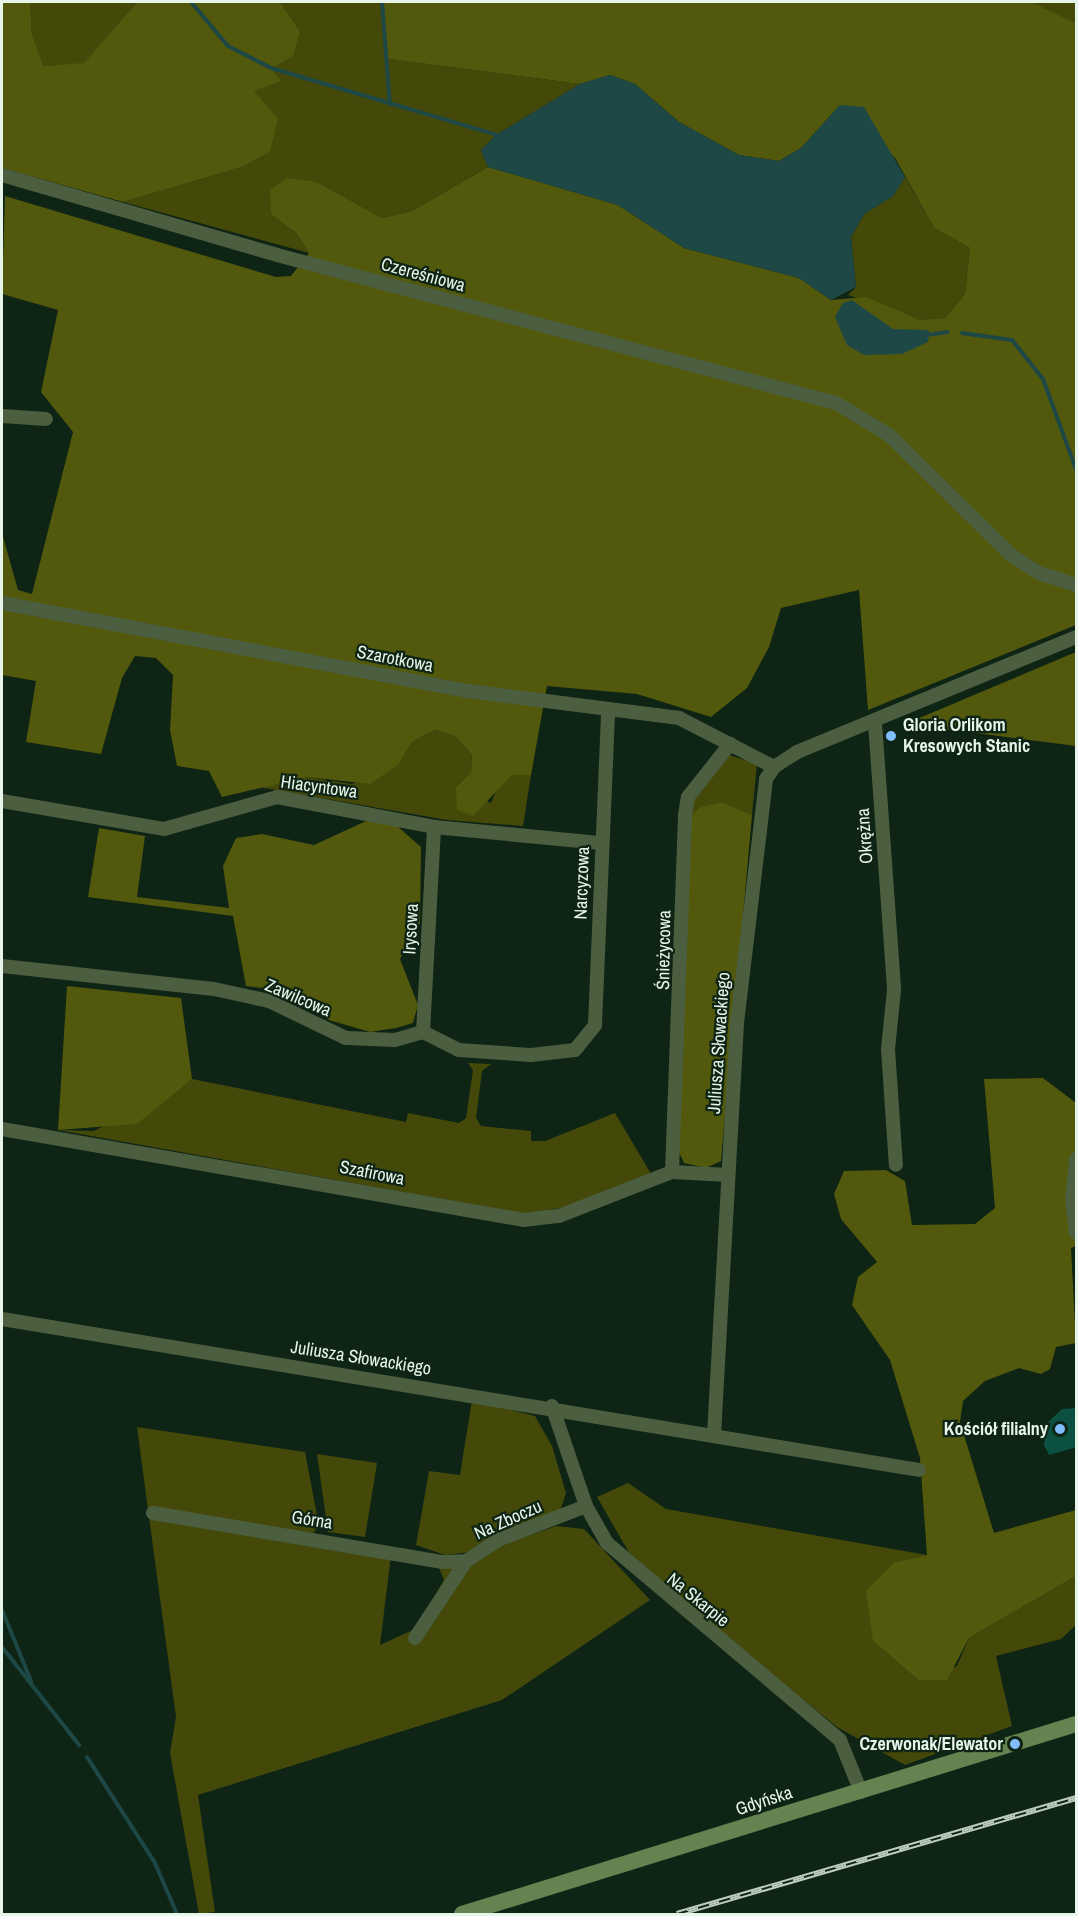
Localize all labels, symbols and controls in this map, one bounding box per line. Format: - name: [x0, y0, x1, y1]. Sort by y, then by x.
- street label: Czereśniowa: [379, 253, 467, 297]
- street label: Szarotkowa: [355, 641, 435, 677]
- place label: Gloria Orlikom Kresowych Stanic: [903, 715, 1030, 758]
- marker: Gloria Orlikom Kresowych Stanic: [884, 729, 898, 743]
- street label: Hiacyntowa: [279, 771, 359, 803]
- street label: Okrężna: [852, 807, 878, 865]
- street label: Narcyzowa: [570, 846, 594, 920]
- street label: Irysowa: [399, 903, 423, 955]
- street label: Śnieżycowa: [653, 910, 675, 990]
- street label: Juliusza Słowackiego: [703, 971, 735, 1115]
- street label: Zawilcowa: [262, 974, 334, 1022]
- street label: Szafirowa: [338, 1156, 406, 1190]
- street label: Juliusza Słowackiego: [289, 1336, 433, 1380]
- place label: Kościół filialny: [944, 1418, 1048, 1440]
- marker: Kościół filialny: [1053, 1422, 1067, 1436]
- street label: Na Zboczu: [471, 1496, 545, 1544]
- street label: Górna: [290, 1506, 334, 1534]
- street label: Na Skarpie: [663, 1568, 733, 1632]
- place label: Czerwonak/Elewator: [859, 1733, 1003, 1755]
- marker: Czerwonak/Elewator: [1008, 1737, 1022, 1751]
- street label: Gdyńska: [733, 1782, 795, 1820]

